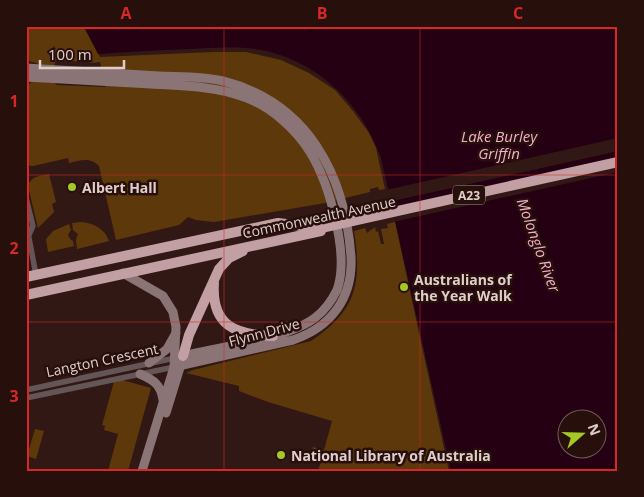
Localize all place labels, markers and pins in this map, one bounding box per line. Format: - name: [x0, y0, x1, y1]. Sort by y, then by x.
- place label: Albert Hall: [82, 178, 157, 197]
- marker: Albert Hall: [66, 181, 78, 193]
- place label: Australians of the Year Walk: [414, 270, 513, 305]
- marker: Australians of the Year Walk: [398, 281, 410, 293]
- place label: National Library of Australia: [291, 446, 491, 465]
- marker: National Library of Australia: [275, 449, 287, 461]

